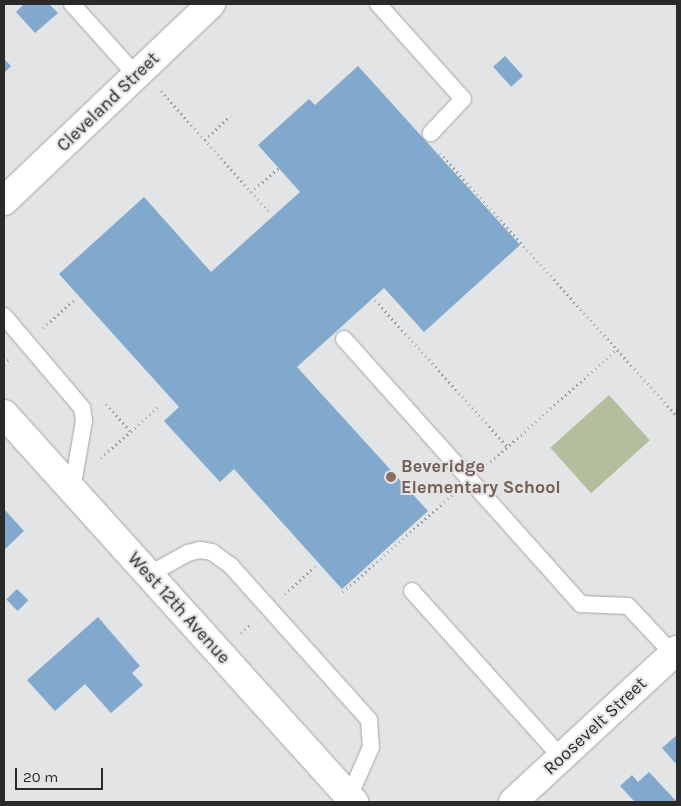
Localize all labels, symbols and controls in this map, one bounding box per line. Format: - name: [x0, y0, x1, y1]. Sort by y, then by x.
- street label: Cleveland Street: [52, 48, 164, 156]
- place label: Beveridge Elementary School: [401, 456, 561, 498]
- marker: Beveridge Elementary School: [385, 471, 397, 483]
- street label: West 12th Avenue: [123, 548, 235, 668]
- street label: Roosevelt Street: [539, 673, 651, 779]
- scale bar: [18, 758, 105, 790]
- text: 20 m: [23, 768, 58, 786]

